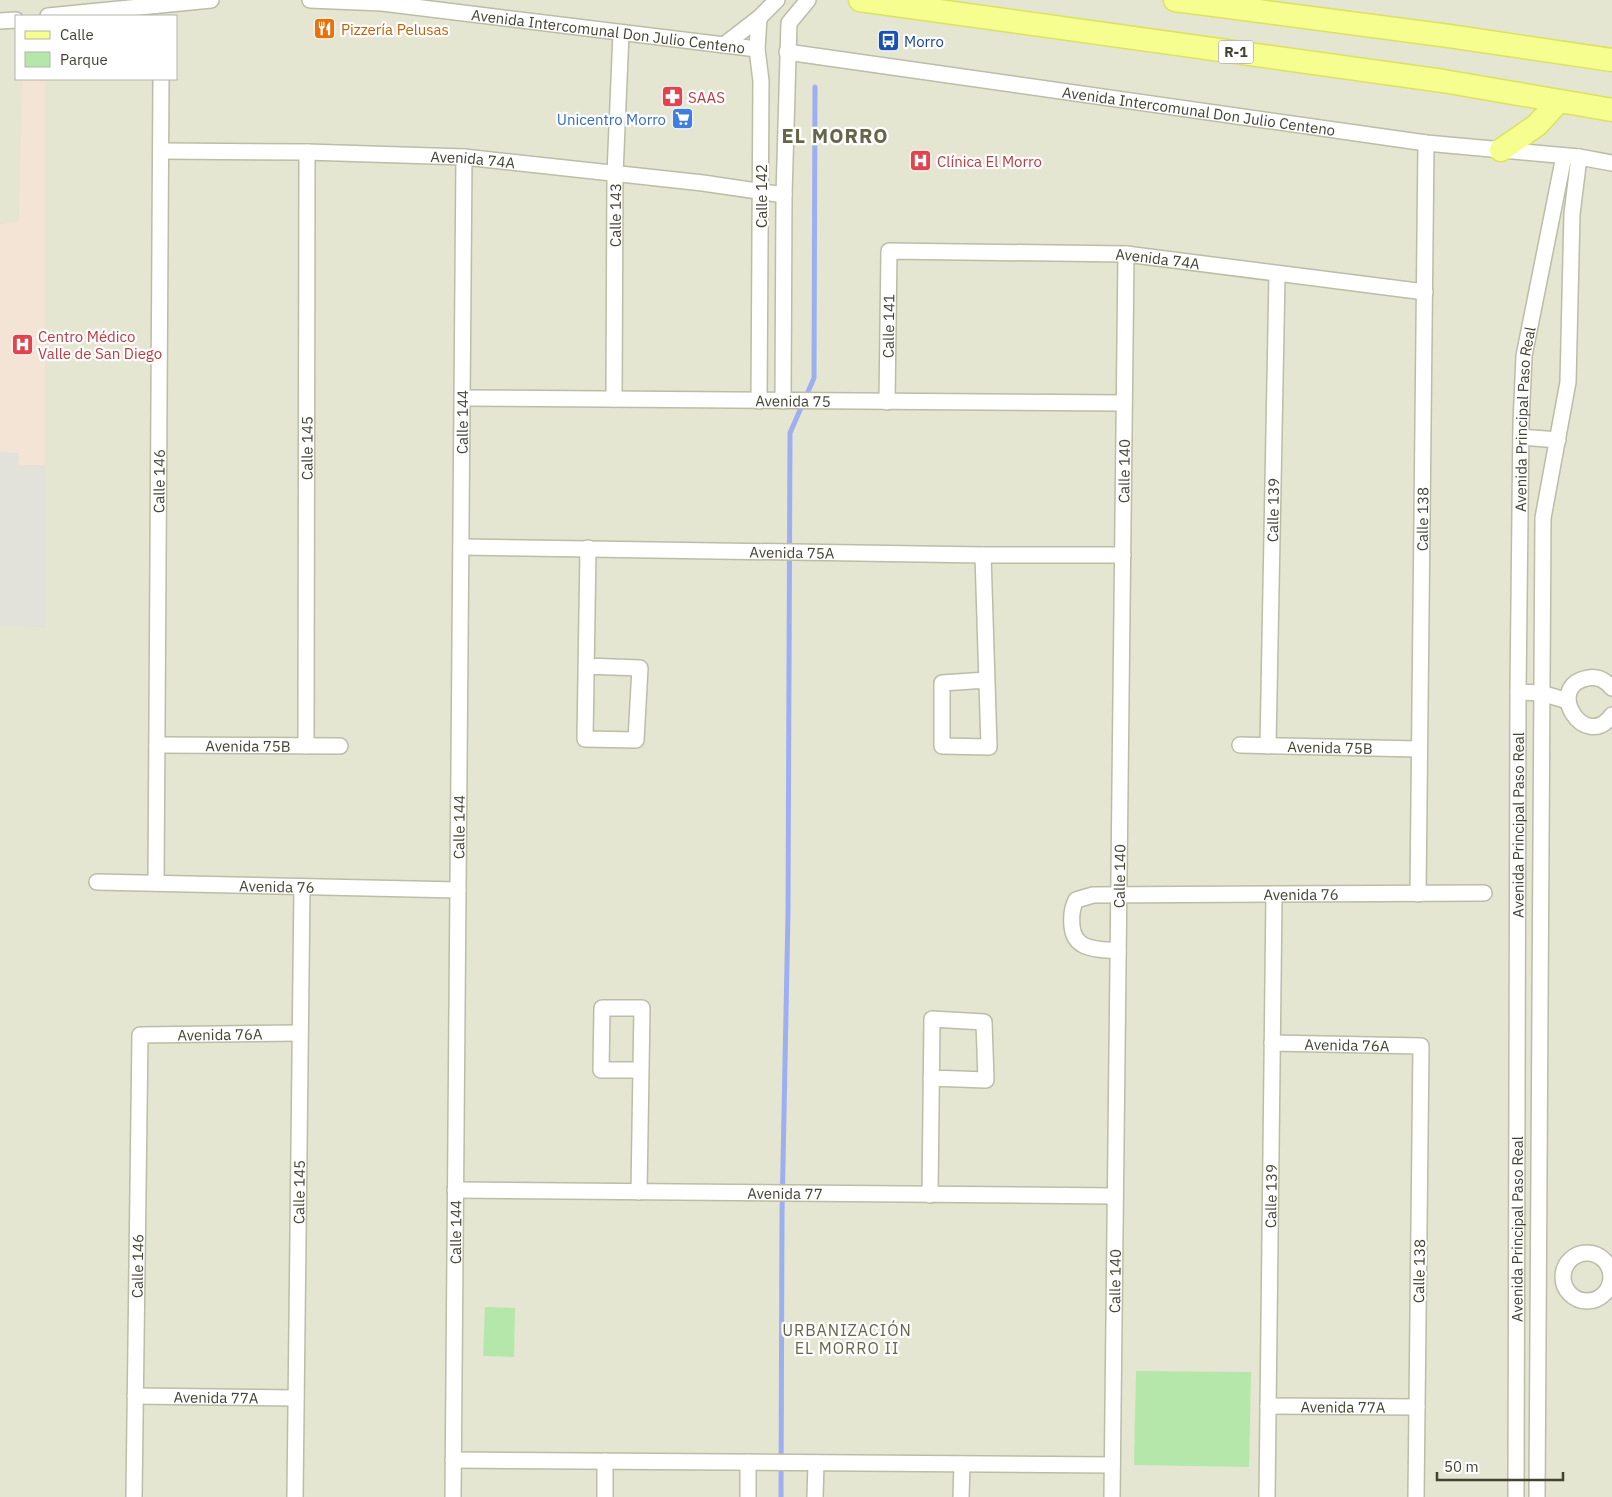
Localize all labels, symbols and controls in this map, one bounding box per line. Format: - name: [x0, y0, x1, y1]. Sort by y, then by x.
- street label: Avenida Intercomunal Don Julio Centeno: [470, 5, 746, 57]
- legend: [15, 15, 178, 80]
- restaurant icon: Pizzería Pelusas: [313, 17, 337, 41]
- place label: Pizzería Pelusas: [341, 20, 449, 39]
- text: Calle: [60, 25, 94, 44]
- bus stop icon: Morro: [876, 29, 900, 53]
- place label: Morro: [904, 32, 944, 51]
- road number: R-1: [1218, 41, 1254, 64]
- text: Parque: [60, 50, 108, 69]
- street label: Avenida Intercomunal Don Julio Centeno: [1061, 82, 1337, 139]
- pharmacy icon: SAAS: [660, 85, 684, 109]
- place label: SAAS: [688, 88, 725, 107]
- supermarket icon: Unicentro Morro: [670, 107, 694, 131]
- place label: Unicentro Morro: [557, 110, 666, 129]
- district label: EL MORRO: [781, 122, 889, 149]
- street label: Avenida 74A: [430, 146, 517, 172]
- hospital icon: Clínica El Morro: [909, 149, 933, 173]
- place label: Clínica El Morro: [937, 152, 1042, 171]
- street label: Calle 142: [752, 164, 771, 228]
- street label: Calle 143: [605, 183, 624, 247]
- street label: Avenida 74A: [1115, 244, 1201, 273]
- street label: Calle 141: [878, 294, 898, 358]
- street label: Avenida Principal Paso Real: [1511, 325, 1539, 512]
- place label: Centro Médico Valle de San Diego: [38, 327, 162, 363]
- hospital icon: Centro Médico Valle de San Diego: [10, 333, 34, 357]
- street label: Calle 144: [452, 390, 472, 454]
- street label: Avenida 75: [755, 391, 831, 410]
- street label: Calle 145: [297, 416, 316, 480]
- street label: Calle 140: [1114, 439, 1133, 503]
- street label: Calle 146: [149, 449, 168, 513]
- street label: Calle 139: [1262, 478, 1283, 542]
- street label: Calle 138: [1412, 487, 1432, 551]
- street label: Avenida 75A: [749, 542, 835, 562]
- street label: Avenida Principal Paso Real: [1508, 732, 1527, 918]
- street label: Avenida 75B: [205, 736, 291, 755]
- street label: Avenida 75B: [1287, 737, 1373, 757]
- street label: Calle 144: [449, 795, 468, 859]
- street label: Calle 140: [1109, 844, 1129, 908]
- street label: Avenida 76: [239, 876, 315, 896]
- street label: Avenida 76: [1263, 884, 1339, 904]
- street label: Avenida 76A: [177, 1024, 263, 1044]
- street label: Avenida 76A: [1304, 1034, 1390, 1055]
- street label: Avenida Principal Paso Real: [1507, 1136, 1526, 1322]
- street label: Calle 145: [289, 1160, 308, 1224]
- street label: Calle 139: [1261, 1164, 1280, 1228]
- street label: Avenida 77: [747, 1183, 823, 1203]
- street label: Calle 144: [445, 1200, 465, 1264]
- street label: Calle 146: [127, 1234, 147, 1298]
- street label: Calle 138: [1409, 1239, 1429, 1303]
- street label: Calle 140: [1105, 1249, 1124, 1313]
- district label: URBANIZACIÓN EL MORRO II: [782, 1319, 912, 1358]
- street label: Avenida 77A: [173, 1387, 259, 1407]
- street label: Avenida 77A: [1300, 1397, 1386, 1416]
- scale bar: [1437, 1450, 1563, 1482]
- text: 50 m: [1444, 1457, 1479, 1476]

